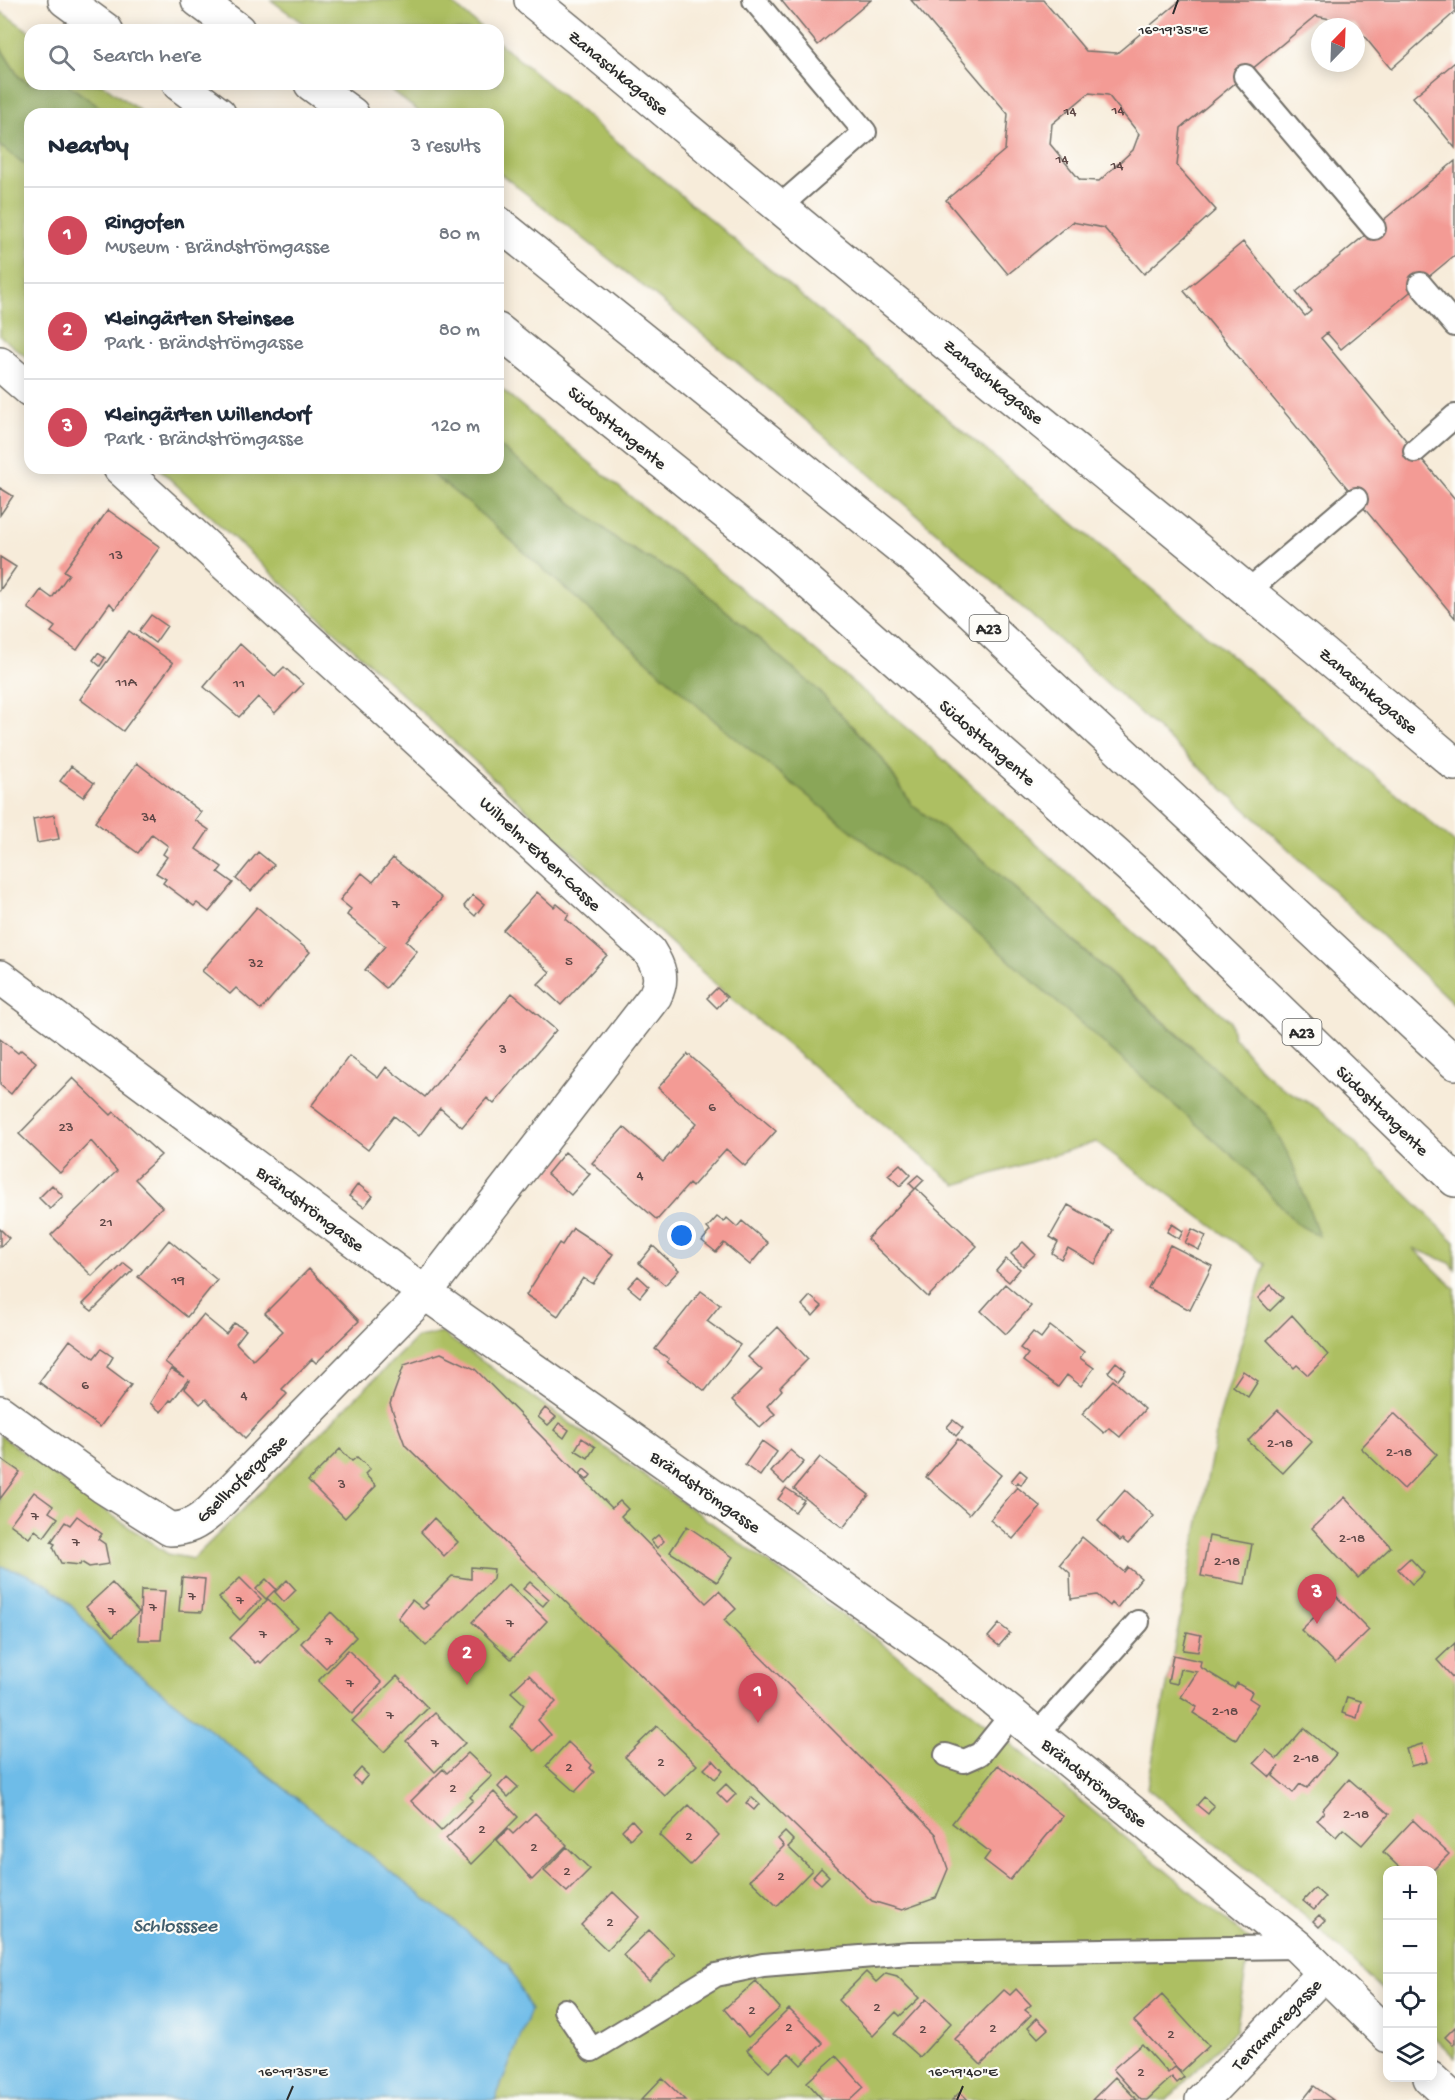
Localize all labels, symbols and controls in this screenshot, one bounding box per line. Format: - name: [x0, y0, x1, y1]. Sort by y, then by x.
- north arrow: [1311, 18, 1365, 72]
- text: 16°19'35"E: [1137, 22, 1208, 40]
- search box: [24, 24, 504, 90]
- street label: Zanaschkagasse: [563, 27, 673, 121]
- icon: search: [45, 41, 78, 74]
- text: Search here: [93, 44, 201, 70]
- house number: 14: [1110, 102, 1125, 120]
- house number: 14: [1062, 103, 1077, 121]
- text: Nearby: [48, 132, 129, 163]
- text: 3 results: [411, 136, 480, 159]
- house number: 14: [1054, 151, 1069, 169]
- house number: 14: [1109, 157, 1124, 175]
- text: Ringofen: [105, 211, 184, 237]
- text: 1: [63, 224, 72, 247]
- text: 80 m: [439, 224, 480, 247]
- text: Museum · Brändströmgasse: [105, 237, 330, 260]
- text: Kleingärten Steinsee: [105, 307, 294, 333]
- text: 2: [63, 320, 72, 343]
- text: 80 m: [439, 320, 480, 343]
- text: Park · Brändströmgasse: [105, 333, 303, 356]
- street label: Zanaschkagasse: [938, 336, 1048, 430]
- street label: Südosttangente: [563, 383, 671, 476]
- text: Kleingärten Willendorf: [105, 403, 311, 429]
- text: 3: [62, 416, 73, 439]
- text: 120 m: [432, 416, 480, 439]
- text: Park · Brändströmgasse: [105, 429, 303, 452]
- house number: 13: [108, 547, 123, 565]
- road number: A23: [970, 615, 1008, 641]
- street label: Zanaschkagasse: [1313, 644, 1422, 740]
- house number: 11A: [115, 674, 138, 692]
- house number: 11: [232, 675, 245, 693]
- street label: Südosttangente: [934, 696, 1040, 792]
- street label: Wilhelm-Erben-Gasse: [474, 793, 605, 917]
- house number: 34: [141, 809, 156, 827]
- house number: 7: [391, 896, 401, 914]
- house number: 5: [565, 953, 573, 971]
- house number: 32: [247, 955, 264, 973]
- road number: A23: [1282, 1019, 1322, 1045]
- house number: 3: [498, 1041, 507, 1059]
- street label: Südosttangente: [1330, 1062, 1433, 1162]
- house number: 6: [708, 1099, 716, 1117]
- house number: 23: [58, 1119, 74, 1137]
- street label: Brändströmgasse: [250, 1162, 368, 1258]
- house number: 4: [636, 1167, 644, 1185]
- house number: 21: [99, 1214, 113, 1232]
- your location: [667, 1221, 696, 1250]
- house number: 19: [170, 1272, 185, 1290]
- house number: 6: [81, 1377, 89, 1395]
- house number: 4: [240, 1387, 248, 1405]
- street label: Gsellhofergasse: [193, 1431, 293, 1528]
- house number: 2-18: [1267, 1435, 1293, 1453]
- house number: 2-18: [1386, 1444, 1412, 1462]
- street label: Brändströmgasse: [645, 1447, 764, 1539]
- house number: 3: [337, 1476, 346, 1494]
- house number: 7: [30, 1508, 40, 1526]
- house number: 2-18: [1339, 1530, 1365, 1548]
- house number: 7: [71, 1534, 81, 1552]
- house number: 2-18: [1214, 1553, 1240, 1571]
- pin: 3: [1298, 1574, 1336, 1624]
- house number: 7: [187, 1588, 197, 1606]
- house number: 7: [235, 1592, 245, 1610]
- house number: 7: [148, 1599, 158, 1617]
- house number: 7: [107, 1603, 117, 1621]
- house number: 7: [505, 1615, 515, 1633]
- house number: 7: [258, 1626, 268, 1644]
- house number: 7: [324, 1633, 334, 1651]
- pin: 2: [448, 1636, 486, 1685]
- pin: 1: [738, 1674, 777, 1723]
- house number: 7: [345, 1675, 355, 1693]
- house number: 2-18: [1212, 1703, 1238, 1721]
- house number: 7: [385, 1707, 395, 1725]
- street label: Brändströmgasse: [1036, 1734, 1151, 1833]
- house number: 7: [430, 1735, 440, 1753]
- house number: 2-18: [1293, 1750, 1319, 1768]
- house number: 2: [657, 1754, 665, 1772]
- house number: 2: [565, 1759, 573, 1777]
- house number: 2: [449, 1780, 457, 1798]
- house number: 2-18: [1343, 1806, 1369, 1824]
- house number: 2: [478, 1821, 486, 1839]
- house number: 2: [685, 1828, 693, 1846]
- house number: 2: [530, 1839, 538, 1857]
- house number: 2: [563, 1863, 571, 1881]
- map controls: [1383, 1866, 1437, 2082]
- button: +: [1383, 1866, 1437, 1920]
- house number: 2: [777, 1868, 785, 1886]
- house number: 2: [606, 1914, 614, 1932]
- water label: Schlosssee: [133, 1916, 218, 1939]
- button: −: [1383, 1920, 1437, 1974]
- button: locate: [1383, 1974, 1437, 2028]
- street label: Terramaregasse: [1228, 1975, 1328, 2077]
- house number: 2: [873, 1999, 881, 2017]
- house number: 2: [748, 2002, 756, 2020]
- house number: 2: [785, 2019, 793, 2037]
- house number: 2: [989, 2020, 997, 2038]
- house number: 2: [919, 2021, 927, 2039]
- house number: 2: [1167, 2026, 1175, 2044]
- button: layers: [1383, 2028, 1437, 2082]
- text: 16°19'35"E: [257, 2064, 328, 2082]
- text: 16°19'40"E: [928, 2064, 998, 2082]
- house number: 2: [1137, 2064, 1145, 2082]

